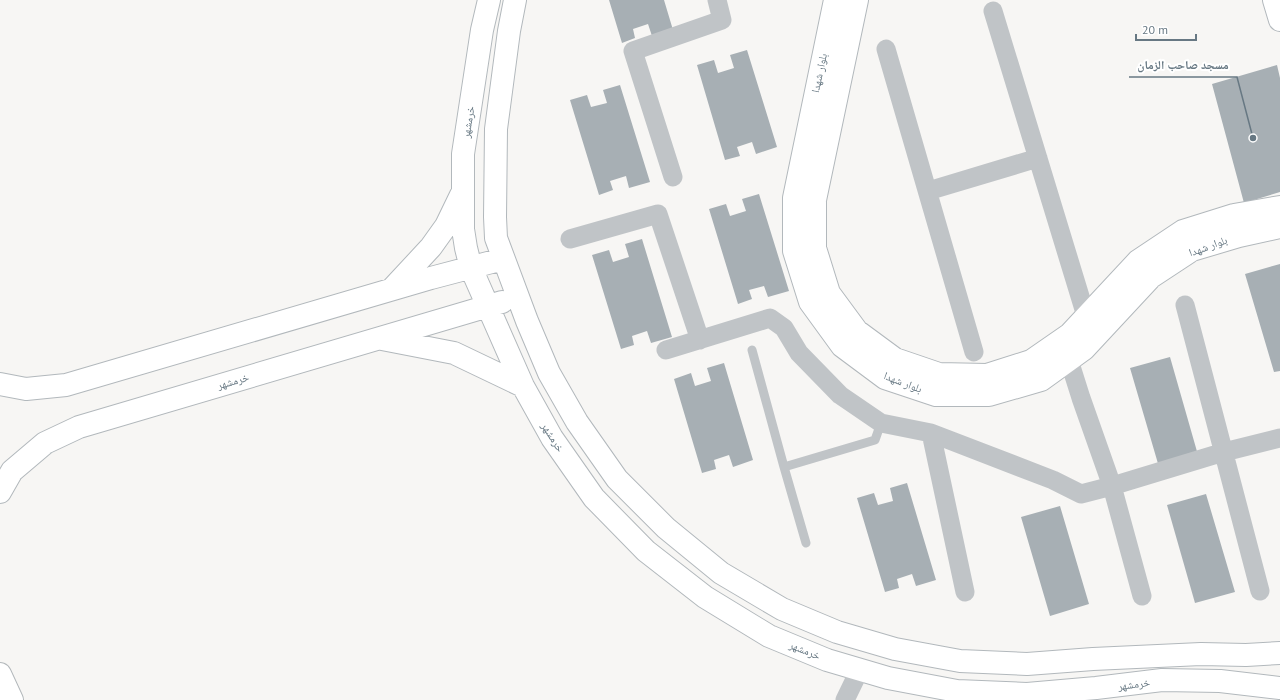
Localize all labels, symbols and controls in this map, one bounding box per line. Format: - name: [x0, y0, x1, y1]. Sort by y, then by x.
- scale bar: [1136, 16, 1196, 42]
- text: 20 m: [1142, 22, 1168, 37]
- street label: بلوار شهدا: [808, 52, 830, 94]
- callout: مسجد صاحب الزمان: [1129, 53, 1237, 77]
- text: مسجد صاحب الزمان: [1137, 57, 1229, 73]
- street label: خرمشهر: [458, 105, 477, 140]
- street label: بلوار شهدا: [1187, 233, 1229, 259]
- street label: بلوار شهدا: [882, 368, 924, 396]
- street label: خرمشهر: [215, 370, 250, 392]
- street label: خرمشهر: [538, 419, 568, 454]
- street label: خرمشهر: [786, 637, 823, 663]
- street label: خرمشهر: [1116, 675, 1151, 693]

